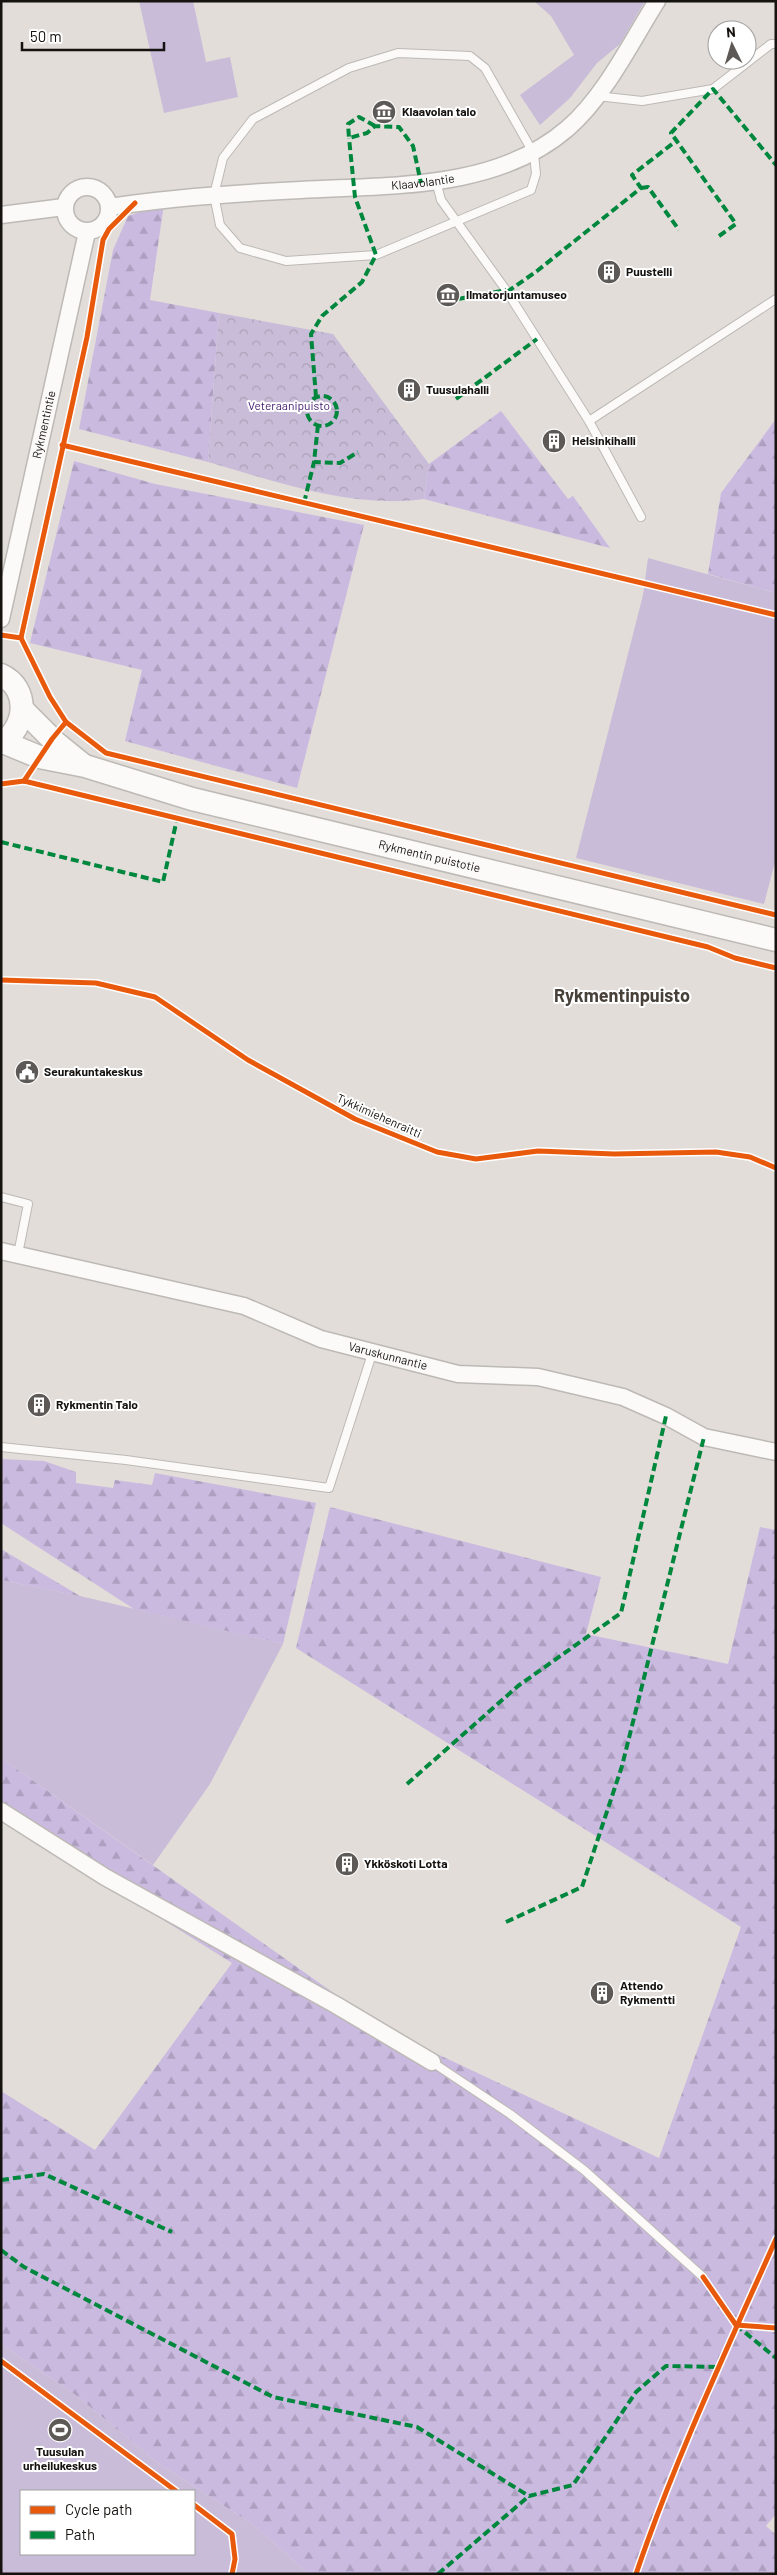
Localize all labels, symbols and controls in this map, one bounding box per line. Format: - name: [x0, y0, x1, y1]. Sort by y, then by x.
- scale bar: [22, 20, 165, 52]
- north arrow: [707, 20, 757, 70]
- text: N: [725, 23, 736, 40]
- text: 50 m: [30, 27, 62, 45]
- museum icon: Klaavolan talo: [371, 99, 397, 125]
- place label: Klaavolan talo: [402, 104, 477, 118]
- street label: Klaavolantie: [391, 170, 455, 192]
- building icon: Puustelli: [596, 259, 622, 285]
- place label: Puustelli: [626, 264, 672, 278]
- museum icon: Ilmatorjuntamuseo: [435, 282, 461, 308]
- place label: Ilmatorjuntamuseo: [466, 287, 567, 301]
- building icon: Tuusulahalli: [396, 377, 422, 403]
- place label: Tuusulahalli: [426, 382, 489, 396]
- street label: Rykmentintie: [29, 389, 58, 460]
- park label: Veteraanipuisto: [248, 398, 330, 412]
- building icon: Helsinkihalli: [541, 428, 567, 454]
- place label: Helsinkihalli: [572, 433, 636, 447]
- street label: Rykmentin puistotie: [377, 836, 482, 874]
- district label: Rykmentinpuisto: [554, 984, 690, 1006]
- public building icon: Seurakuntakeskus: [14, 1059, 40, 1085]
- place label: Seurakuntakeskus: [44, 1064, 143, 1078]
- street label: Tykkimiehenraitti: [335, 1090, 424, 1140]
- street label: Varuskunnantie: [347, 1338, 429, 1372]
- building icon: Rykmentin Talo: [26, 1392, 52, 1418]
- place label: Rykmentin Talo: [56, 1397, 138, 1411]
- building icon: Ykköskoti Lotta: [334, 1851, 360, 1877]
- place label: Ykköskoti Lotta: [364, 1856, 447, 1870]
- place label: Attendo Rykmentti: [620, 1978, 675, 2006]
- building icon: Attendo Rykmentti: [589, 1980, 615, 2006]
- sports icon: Tuusulan urheilukeskus: [47, 2417, 73, 2443]
- place label: Tuusulan urheilukeskus: [23, 2444, 97, 2472]
- legend: [20, 2490, 195, 2555]
- text: Cycle path: [65, 2500, 132, 2518]
- text: Path: [65, 2525, 95, 2543]

